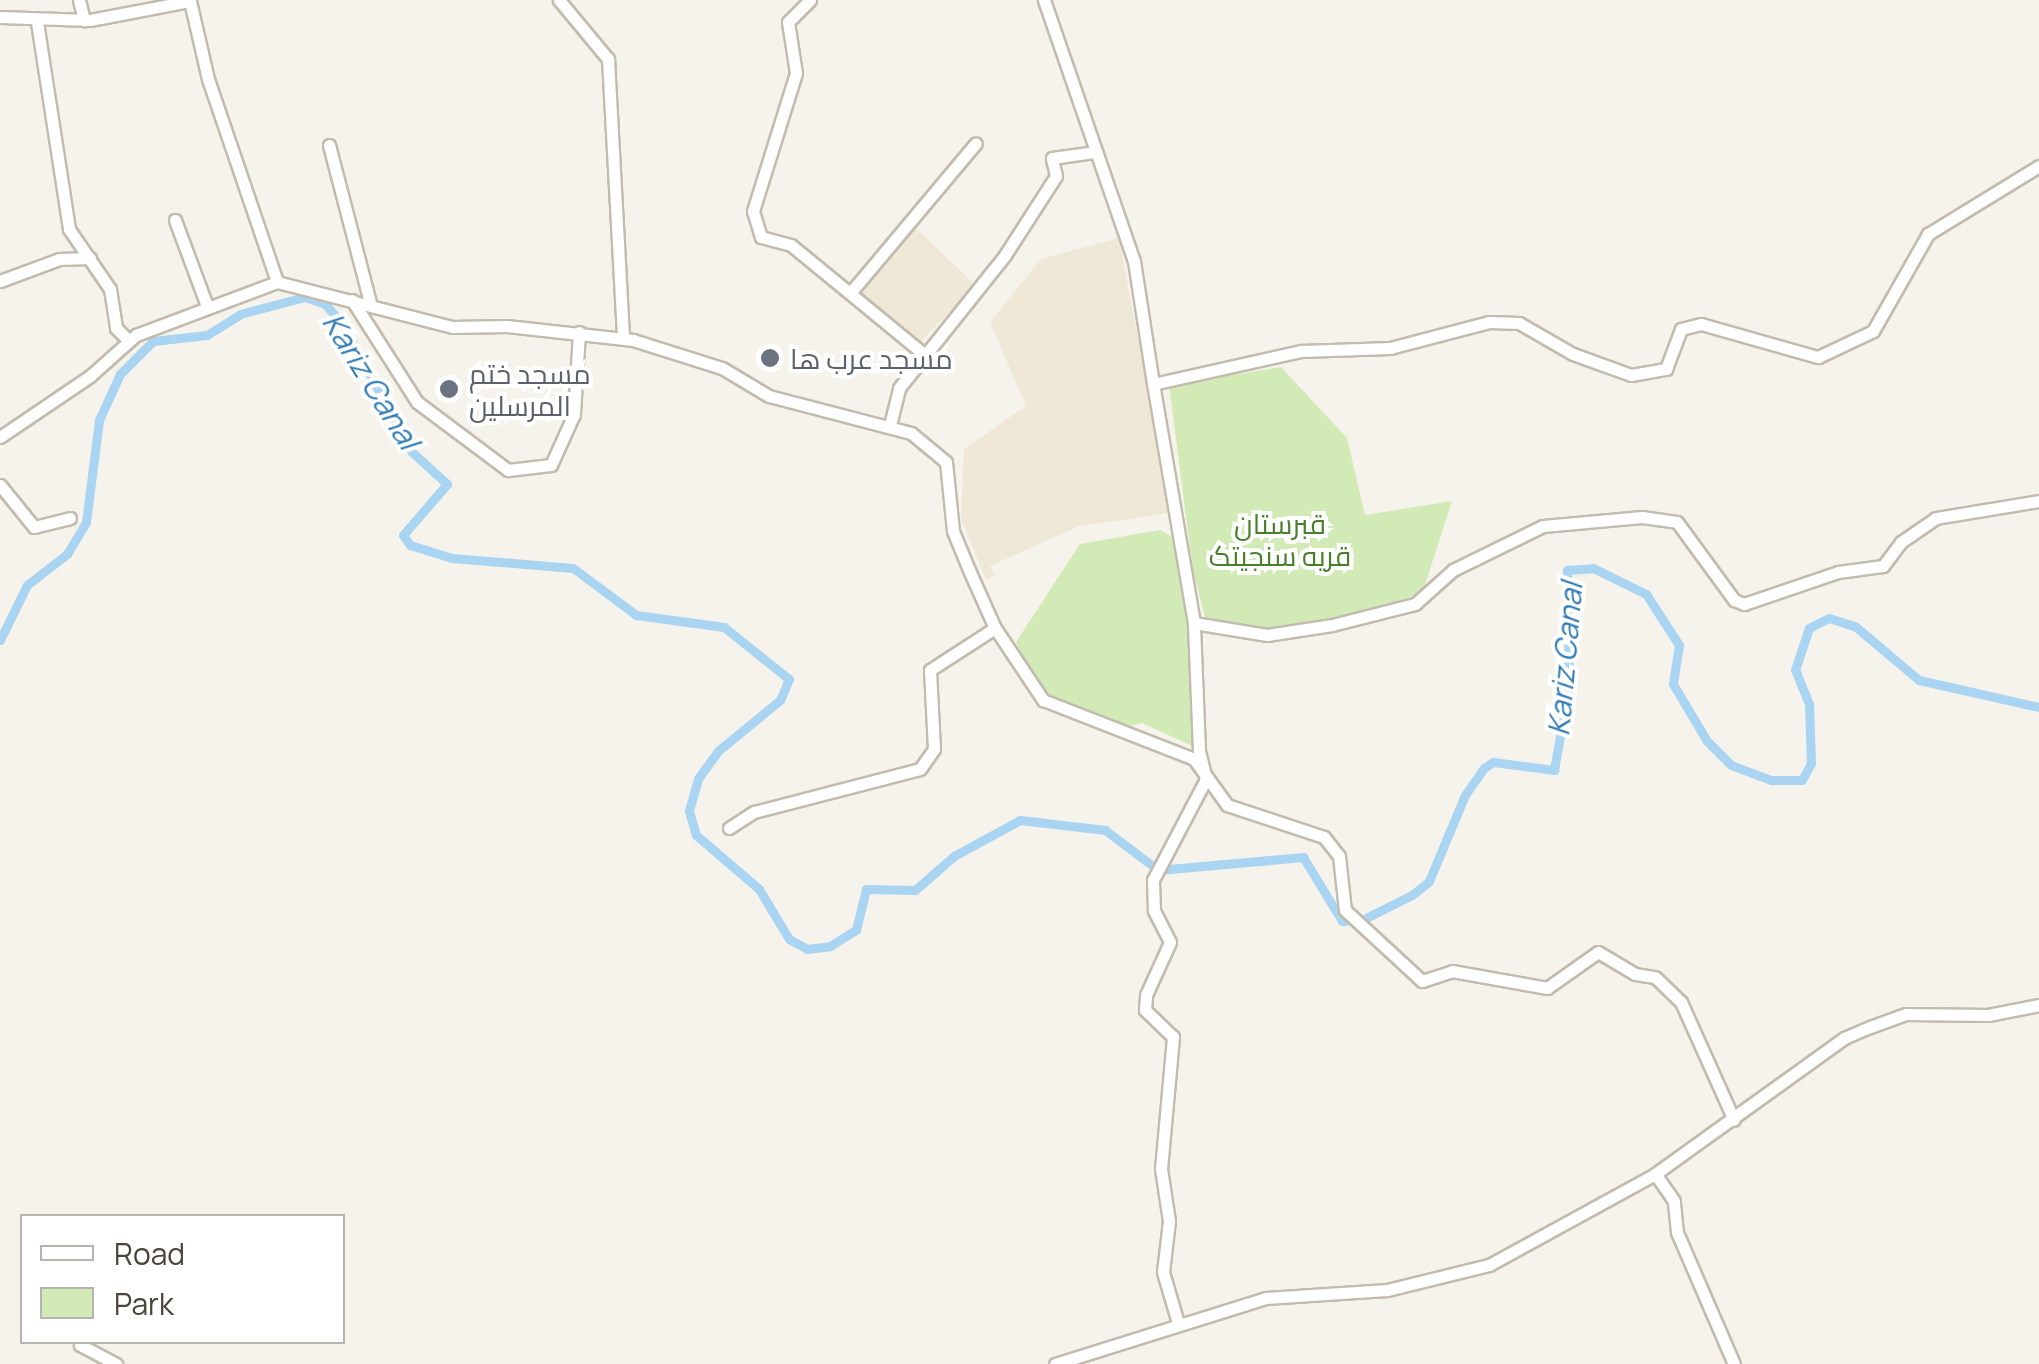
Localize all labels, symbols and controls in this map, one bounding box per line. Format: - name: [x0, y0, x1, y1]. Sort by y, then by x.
- water label: Kariz Canal: [315, 306, 427, 456]
- place label: مسجد عرب ها: [790, 341, 953, 375]
- marker: مسجد عرب ها: [759, 347, 781, 369]
- place label: مسجد ختم المرسلین: [469, 356, 591, 422]
- marker: مسجد ختم المرسلین: [438, 378, 460, 400]
- park label: قبرستان قریه سنجیتک: [1209, 506, 1351, 572]
- water label: Kariz Canal: [1540, 581, 1590, 737]
- legend: [20, 1214, 345, 1344]
- text: Road: [114, 1233, 185, 1274]
- text: Park: [114, 1283, 174, 1324]

